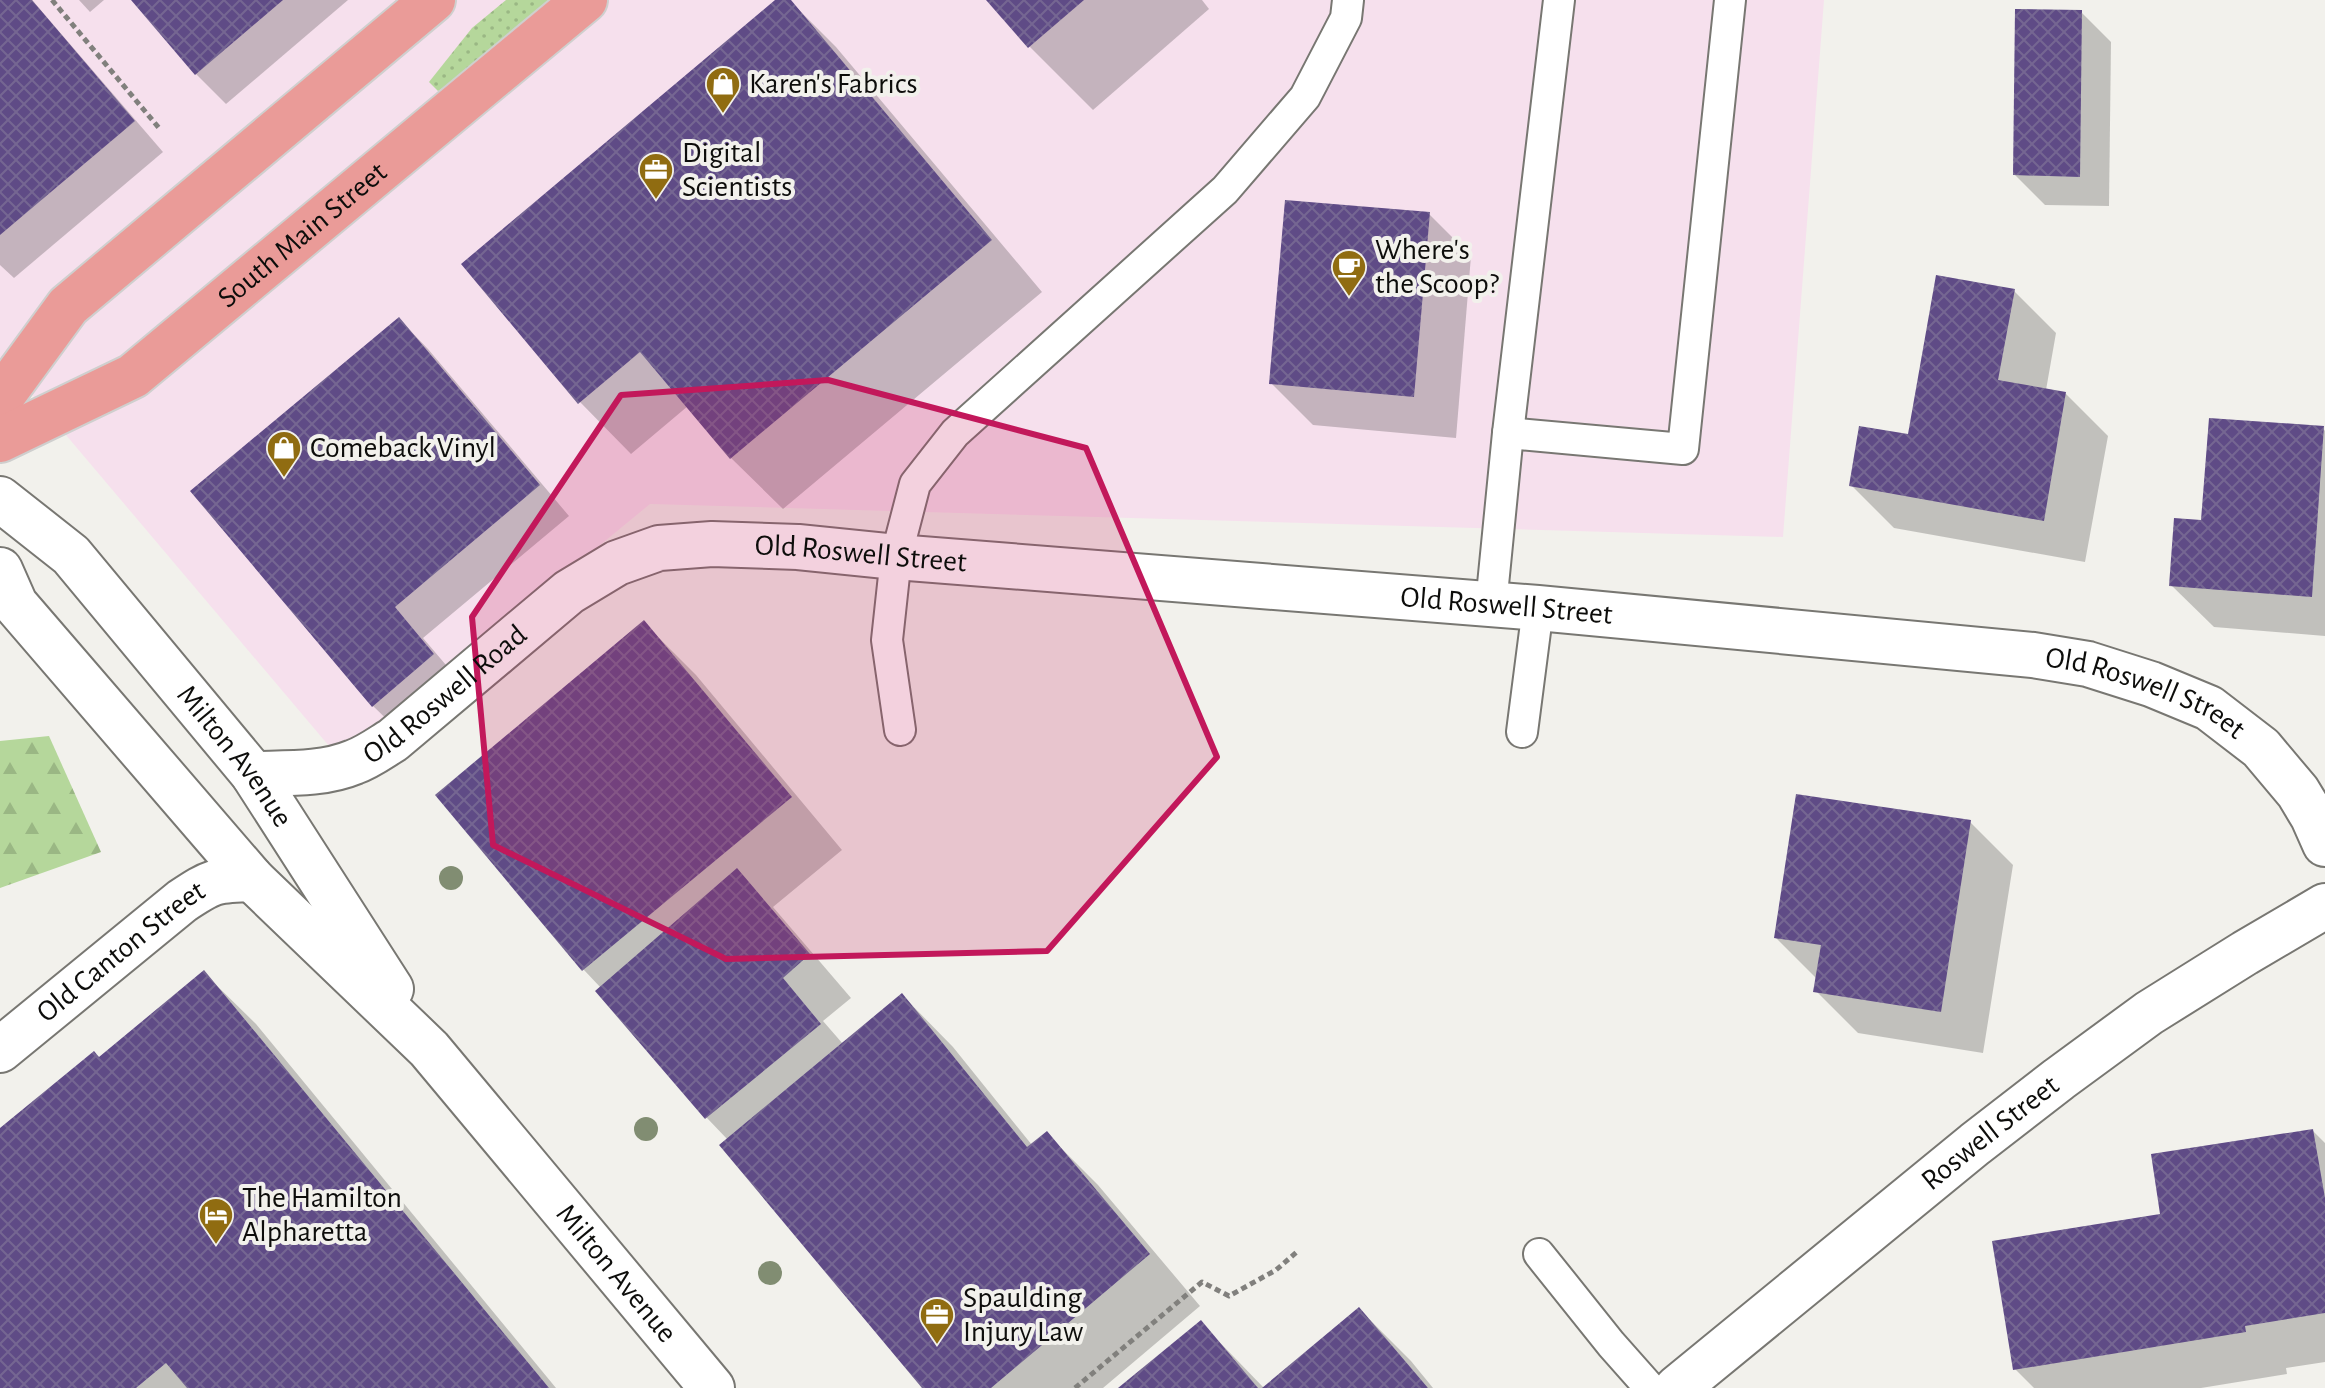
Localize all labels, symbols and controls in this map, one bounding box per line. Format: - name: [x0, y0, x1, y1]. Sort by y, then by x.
- shop icon: Karen's Fabrics: [704, 65, 742, 115]
- place label: Karen's Fabrics: [749, 69, 917, 99]
- place label: Digital Scientists: [682, 138, 792, 202]
- office icon: Digital Scientists: [637, 151, 675, 201]
- street label: South Main Street: [212, 156, 393, 314]
- place label: Where's the Scoop?: [1375, 235, 1500, 299]
- cafe icon: Where's the Scoop?: [1330, 248, 1368, 298]
- shop icon: Comeback Vinyl: [265, 429, 303, 479]
- place label: Comeback Vinyl: [310, 433, 496, 463]
- street label: Old Roswell Street: [754, 530, 968, 578]
- street label: Old Roswell Street: [1399, 582, 1614, 630]
- street label: Old Roswell Road: [358, 619, 532, 770]
- street label: Old Roswell Street: [2043, 642, 2251, 745]
- street label: Milton Avenue: [171, 680, 298, 832]
- street label: Old Canton Street: [31, 875, 210, 1028]
- street label: Roswell Street: [1916, 1070, 2065, 1196]
- place label: The Hamilton Alpharetta: [242, 1183, 402, 1247]
- hotel icon: The Hamilton Alpharetta: [197, 1196, 235, 1246]
- street label: Milton Avenue: [550, 1199, 682, 1348]
- place label: Spaulding Injury Law: [963, 1283, 1083, 1347]
- office icon: Spaulding Injury Law: [918, 1296, 956, 1346]

